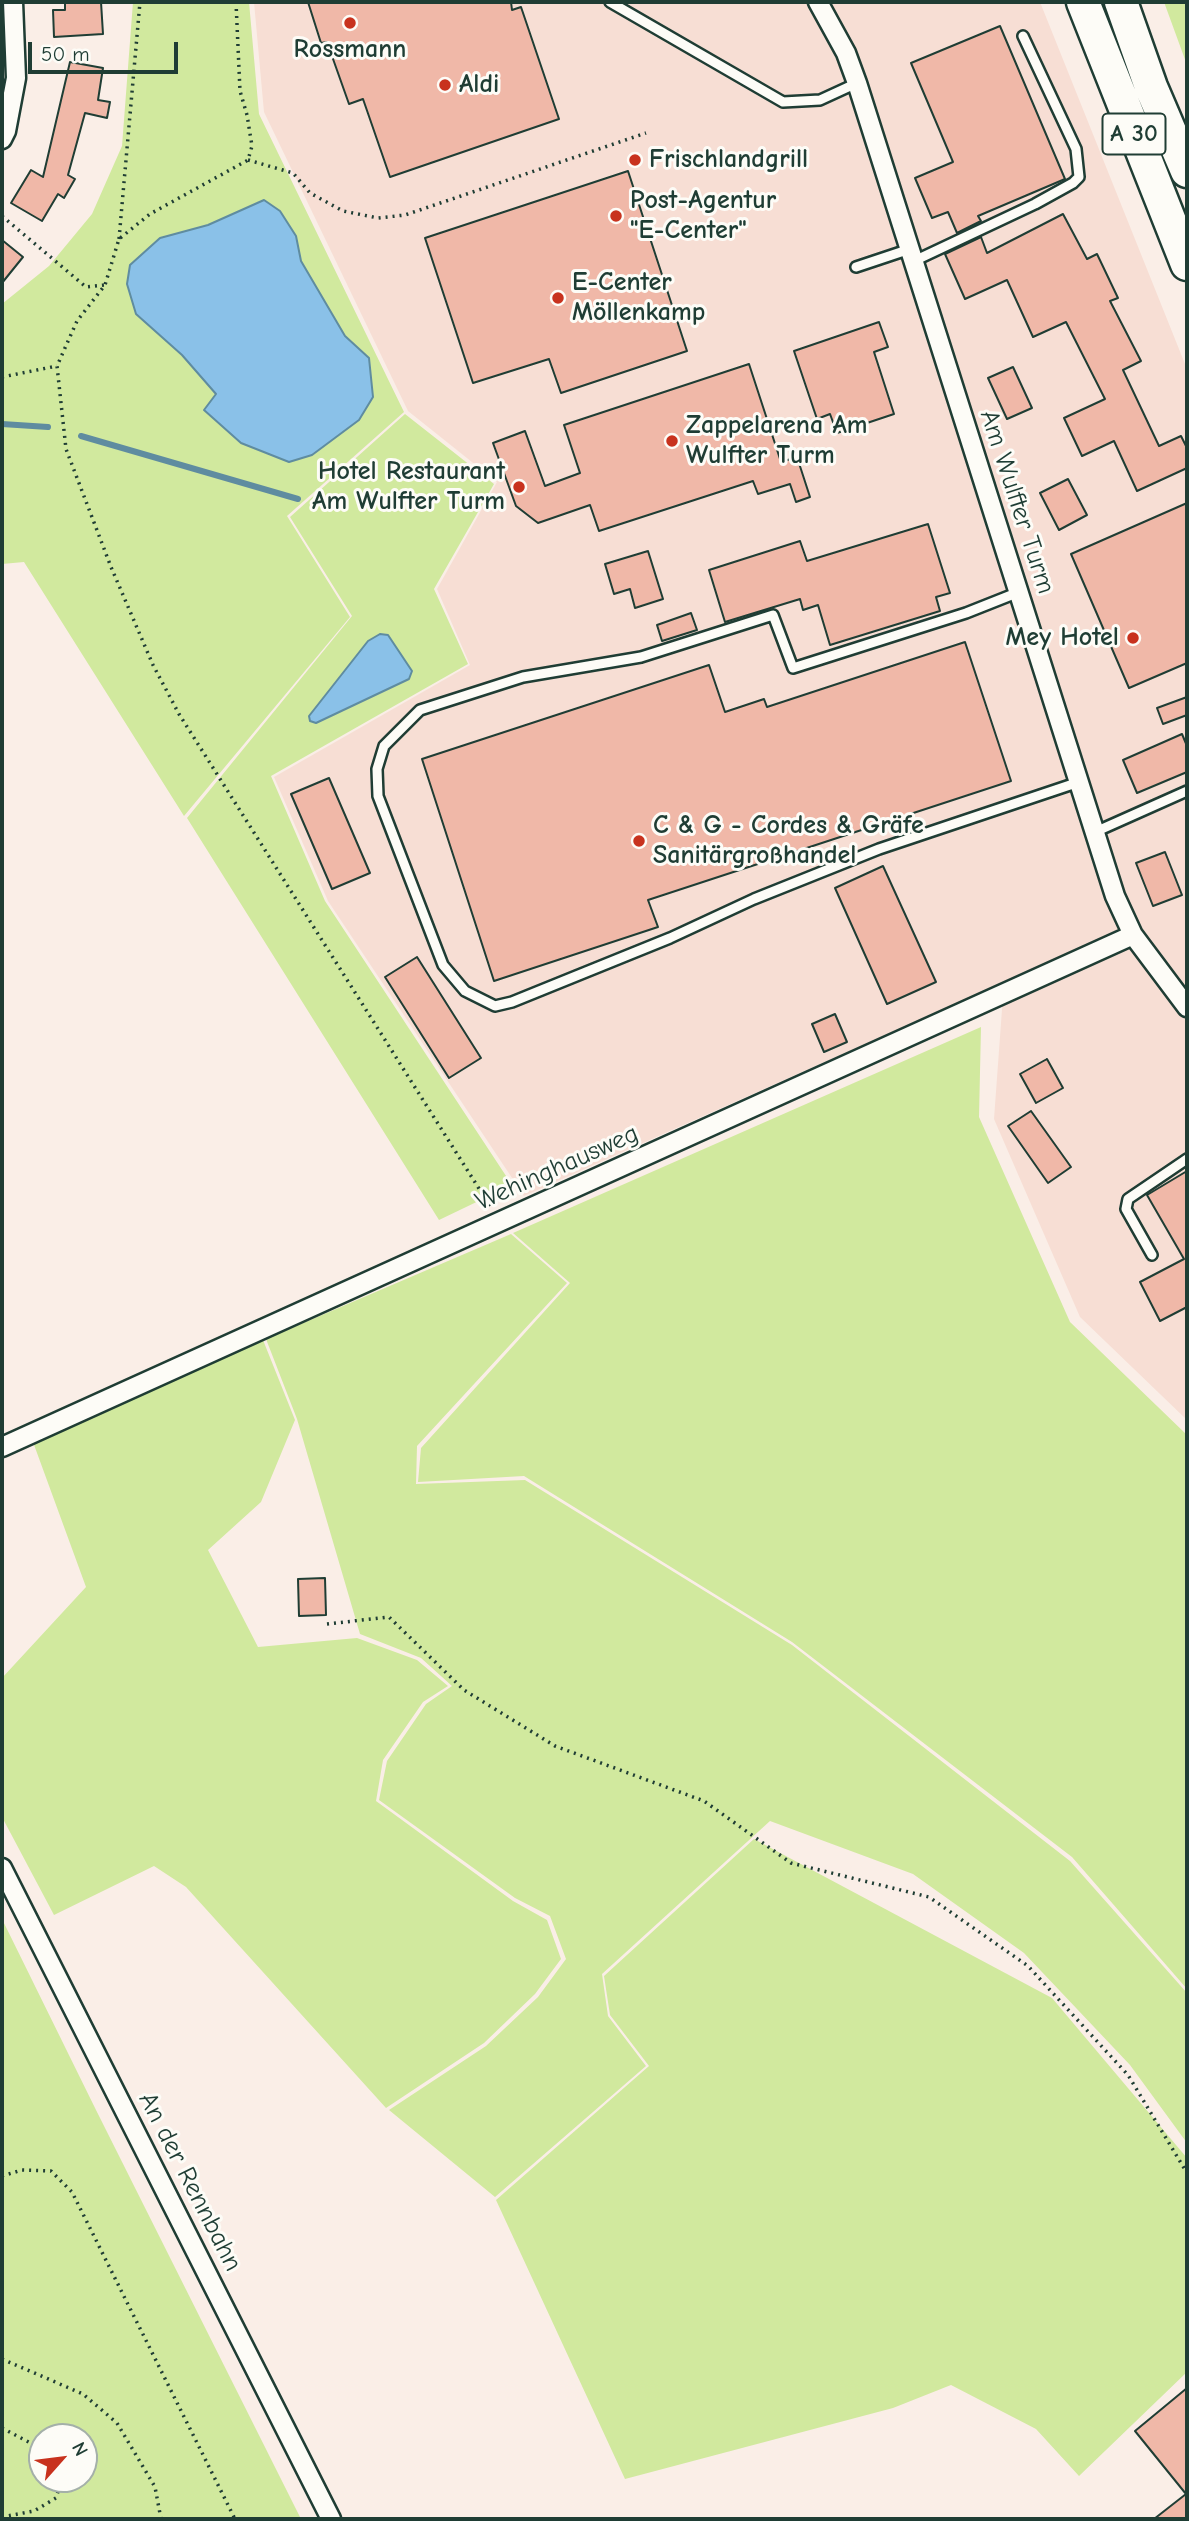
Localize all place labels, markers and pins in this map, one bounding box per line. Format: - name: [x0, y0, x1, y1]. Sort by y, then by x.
- marker: Rossmann: [342, 15, 358, 31]
- place label: Rossmann: [294, 34, 406, 66]
- place label: Aldi: [459, 69, 499, 101]
- marker: Aldi: [437, 77, 453, 93]
- place label: Frischlandgrill: [649, 144, 808, 176]
- marker: Frischlandgrill: [627, 152, 643, 168]
- place label: Post-Agentur "E-Center": [630, 185, 776, 246]
- marker: Post-Agentur "E-Center": [608, 208, 624, 224]
- place label: E-Center Möllenkamp: [572, 267, 705, 328]
- marker: E-Center Möllenkamp: [550, 290, 566, 306]
- place label: Zappelarena Am Wulfter Turm: [686, 410, 867, 472]
- marker: Zappelarena Am Wulfter Turm: [664, 433, 680, 449]
- place label: Hotel Restaurant Am Wulfter Turm: [312, 456, 505, 518]
- marker: Hotel Restaurant Am Wulfter Turm: [511, 479, 527, 495]
- place label: Mey Hotel: [1005, 622, 1119, 654]
- marker: Mey Hotel: [1125, 630, 1141, 646]
- place label: C & G - Cordes & Gräfe Sanitärgroßhandel: [653, 810, 924, 872]
- marker: C & G - Cordes & Gräfe Sanitärgroßhandel: [631, 833, 647, 849]

